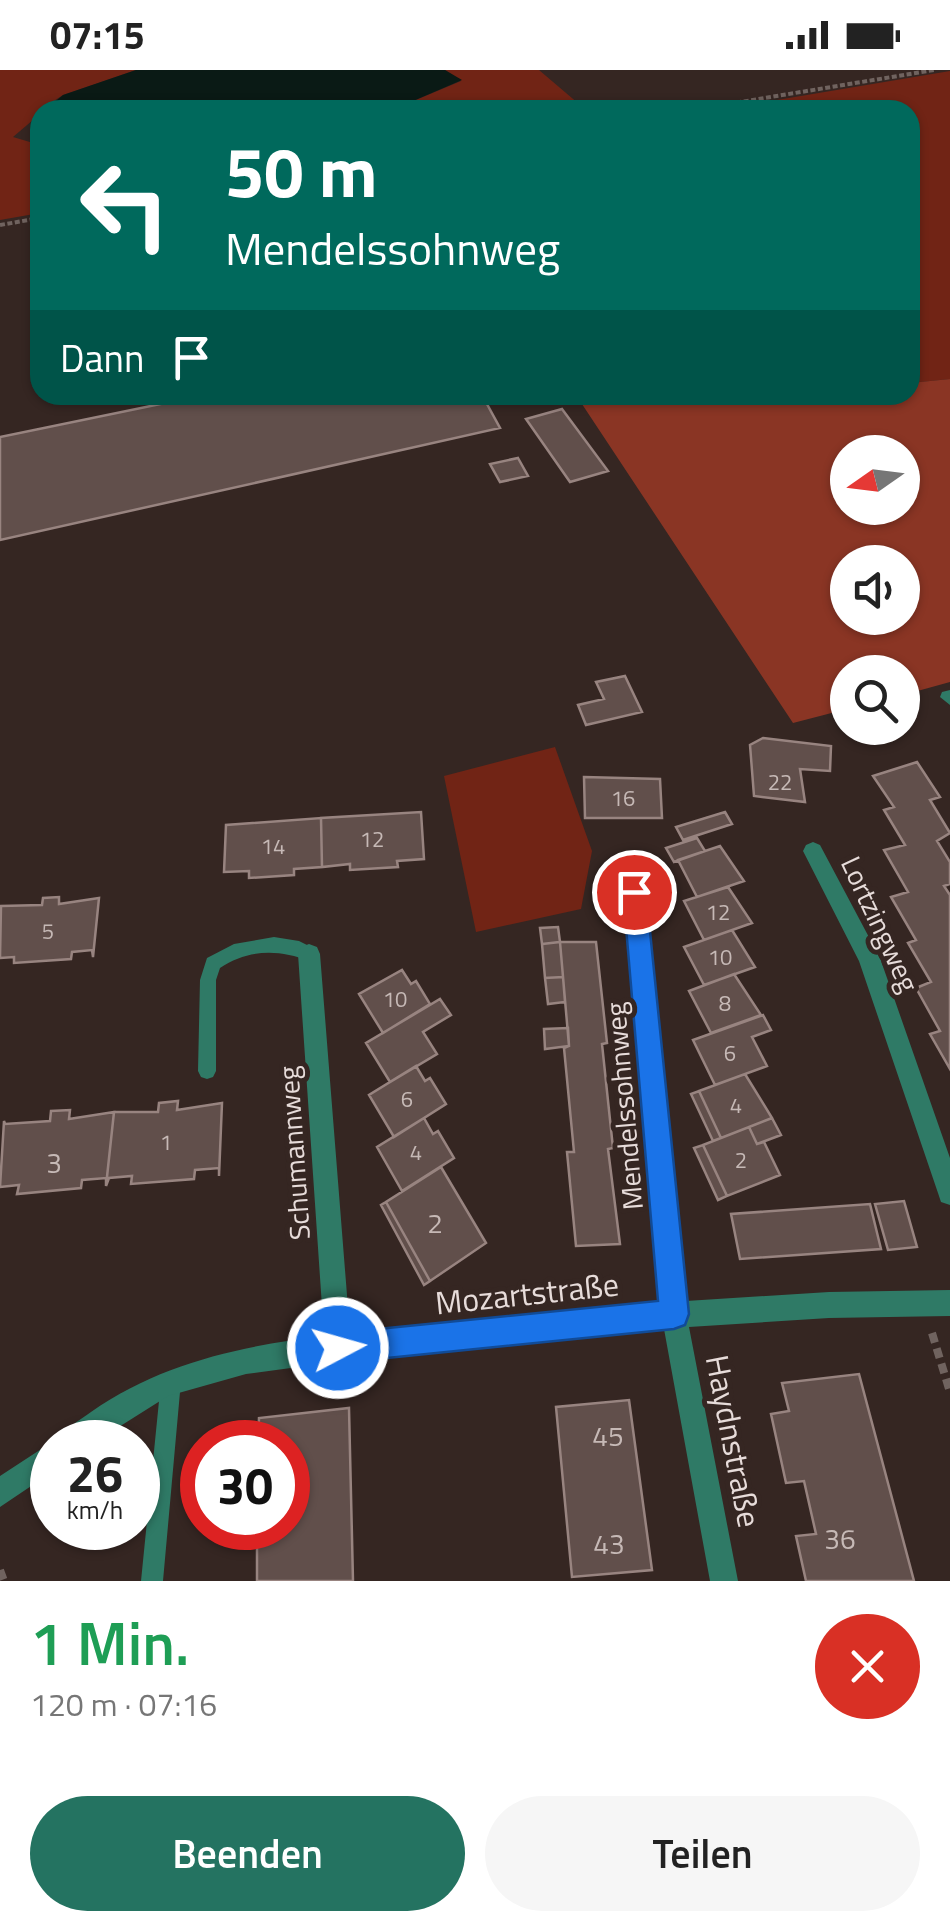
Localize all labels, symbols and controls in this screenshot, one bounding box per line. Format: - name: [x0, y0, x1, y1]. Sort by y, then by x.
- text: 07:15: [50, 6, 145, 64]
- text: 50 m: [225, 118, 378, 224]
- icon: left: [60, 140, 190, 270]
- text: Mendelssohnweg: [225, 214, 560, 282]
- text: Dann: [60, 329, 144, 387]
- icon: arrive: [164, 330, 219, 385]
- north arrow: [830, 435, 920, 525]
- map controls: [830, 435, 920, 745]
- button: sound: [830, 545, 920, 635]
- button: search: [830, 655, 920, 745]
- house number: 22: [768, 765, 792, 799]
- house number: 16: [611, 781, 635, 815]
- house number: 12: [360, 822, 384, 856]
- house number: 14: [261, 829, 285, 863]
- street label: Lortzingweg: [830, 849, 931, 999]
- pin: [592, 850, 677, 935]
- icon: arrive: [607, 865, 662, 920]
- house number: 12: [706, 895, 730, 929]
- house number: 5: [42, 914, 54, 948]
- house number: 10: [708, 940, 732, 974]
- house number: 10: [383, 982, 407, 1016]
- house number: 8: [719, 986, 731, 1020]
- street label: Mendelssohnweg: [593, 1000, 654, 1212]
- house number: 6: [724, 1036, 736, 1070]
- street label: Schumannweg: [266, 1065, 321, 1242]
- house number: 6: [401, 1082, 413, 1116]
- house number: 4: [730, 1088, 742, 1122]
- house number: 1: [160, 1125, 172, 1159]
- house number: 4: [410, 1135, 422, 1169]
- house number: 3: [46, 1141, 62, 1184]
- house number: 2: [735, 1143, 747, 1177]
- house number: 2: [427, 1201, 443, 1244]
- street label: Mozartstraße: [433, 1260, 621, 1326]
- position arrow: [286, 1296, 390, 1400]
- street label: Haydnstraße: [694, 1351, 774, 1531]
- house number: 45: [592, 1414, 624, 1457]
- speed limit sign: 30: [180, 1420, 310, 1550]
- text: 26: [67, 1435, 123, 1511]
- text: km/h: [67, 1491, 123, 1529]
- house number: 36: [824, 1517, 856, 1560]
- house number: 43: [593, 1522, 625, 1565]
- text: 1 Min.: [30, 1597, 189, 1688]
- button: close: [815, 1614, 920, 1719]
- text: 120 m · 07:16: [30, 1680, 217, 1728]
- button: Beenden: [30, 1796, 465, 1911]
- button: Teilen: [485, 1796, 920, 1911]

